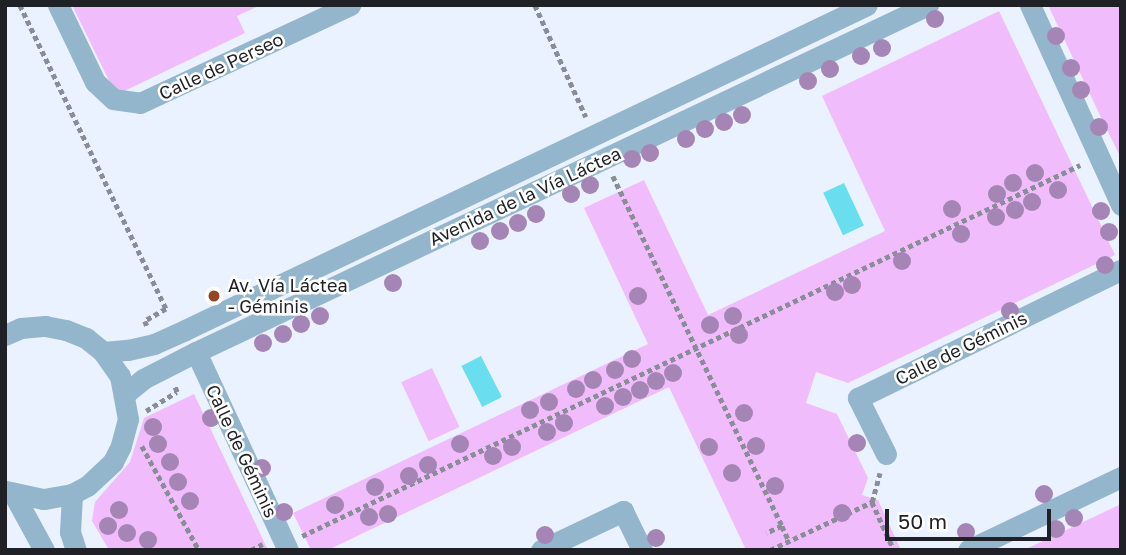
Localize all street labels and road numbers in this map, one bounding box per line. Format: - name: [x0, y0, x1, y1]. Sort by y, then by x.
- street label: Calle de Perseo: [155, 28, 287, 104]
- street label: Avenida de la Vía Láctea: [426, 142, 624, 250]
- street label: Calle de Géminis: [892, 307, 1030, 389]
- street label: Calle de Géminis: [202, 381, 282, 521]

